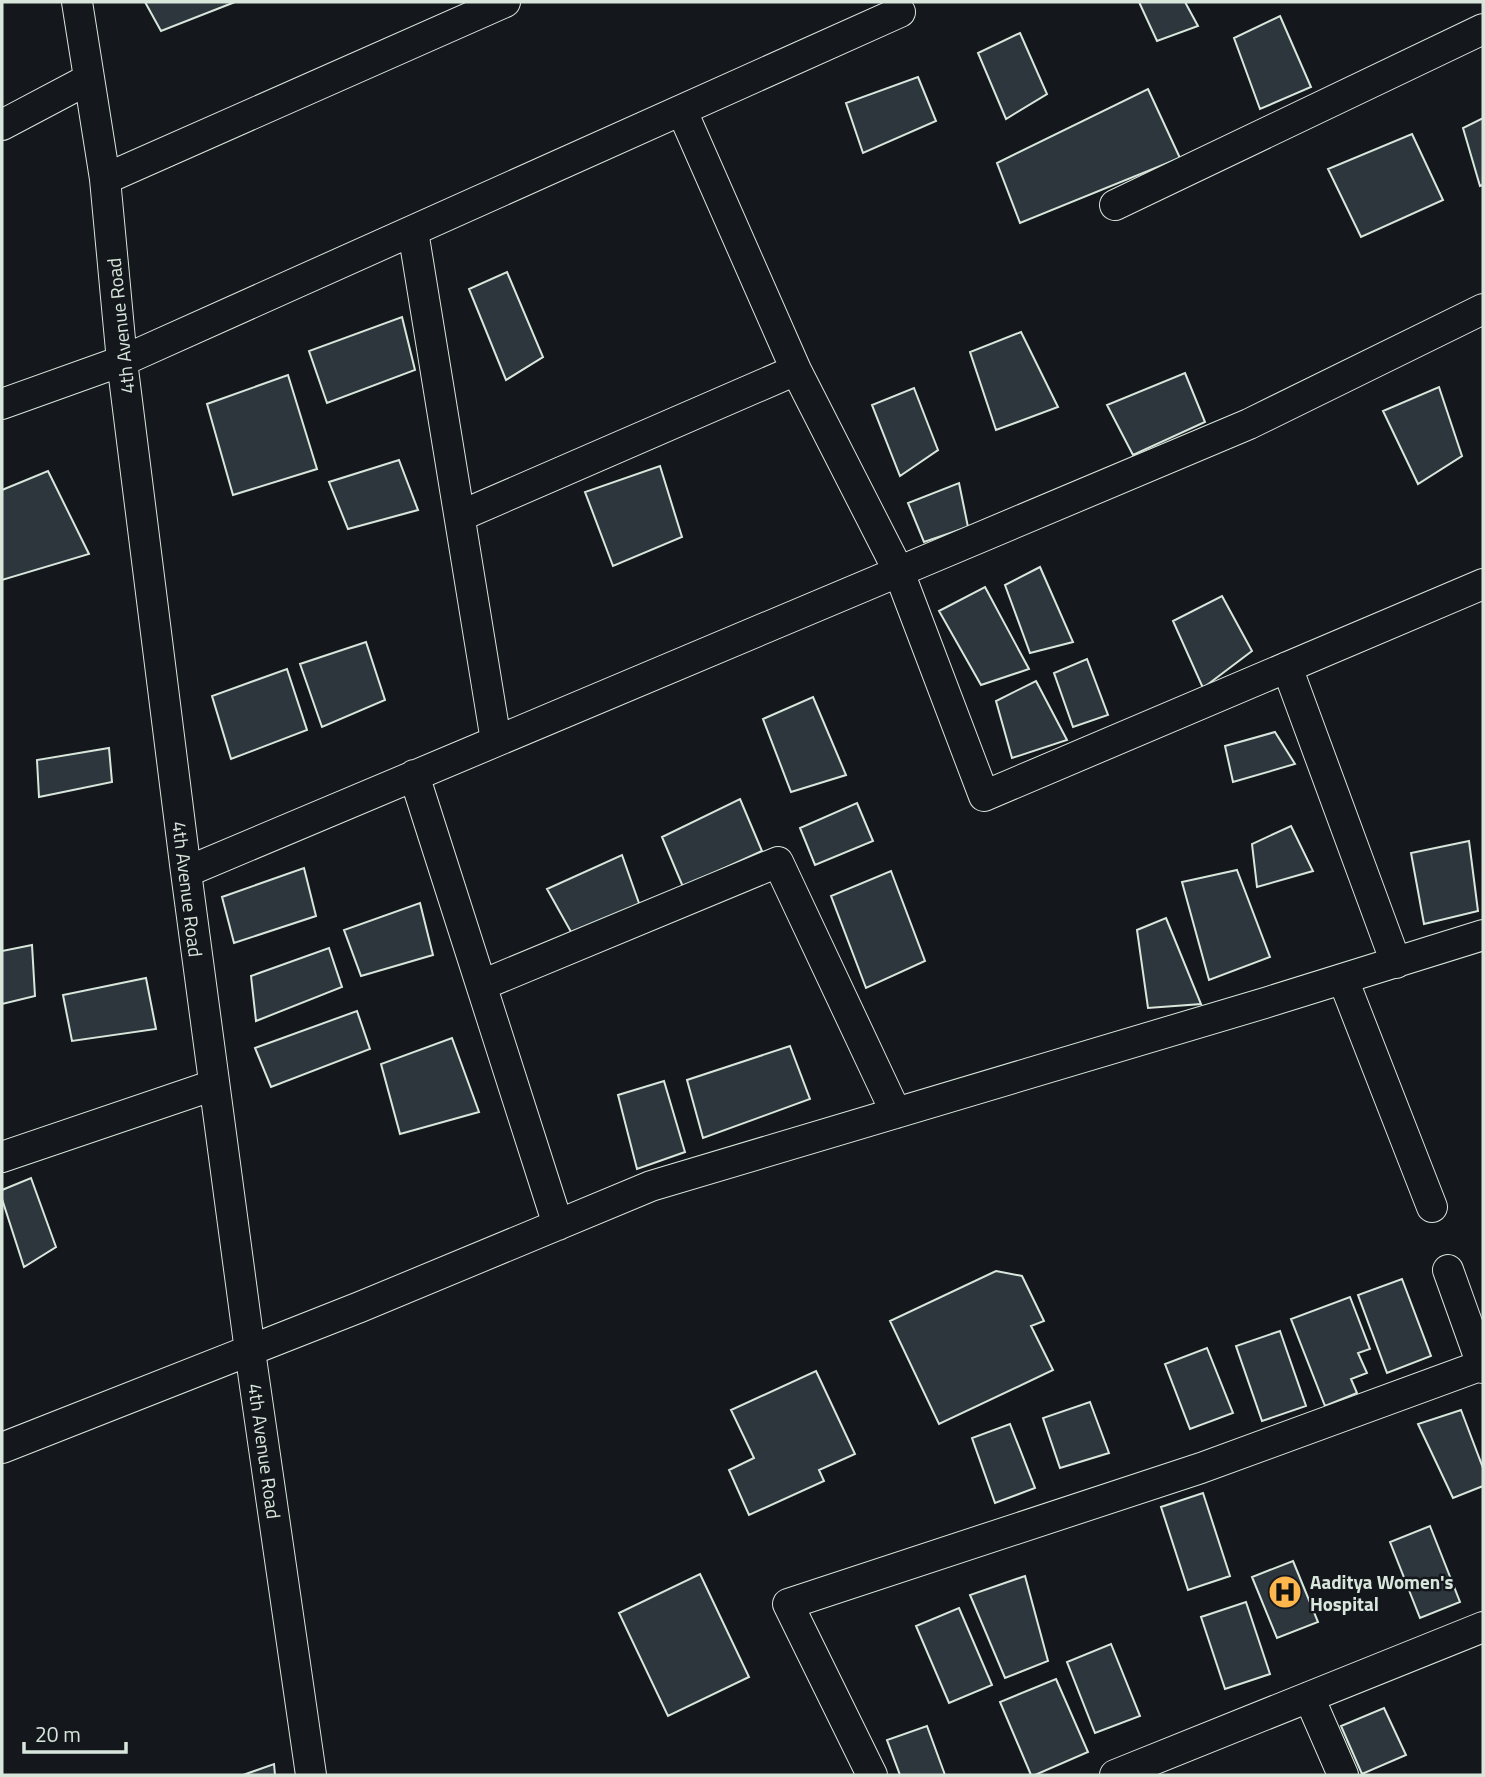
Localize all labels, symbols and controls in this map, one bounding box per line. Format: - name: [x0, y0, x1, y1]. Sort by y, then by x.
- street label: 4th Avenue Road: [98, 257, 142, 395]
- street label: 4th Avenue Road: [165, 820, 211, 958]
- street label: 4th Avenue Road: [241, 1381, 289, 1521]
- place label: Aaditya Women's Hospital: [1310, 1567, 1454, 1618]
- hospital icon: Aaditya Women's Hospital: [1266, 1573, 1304, 1611]
- scale bar: [24, 1710, 126, 1754]
- text: 20 m: [35, 1718, 81, 1750]

